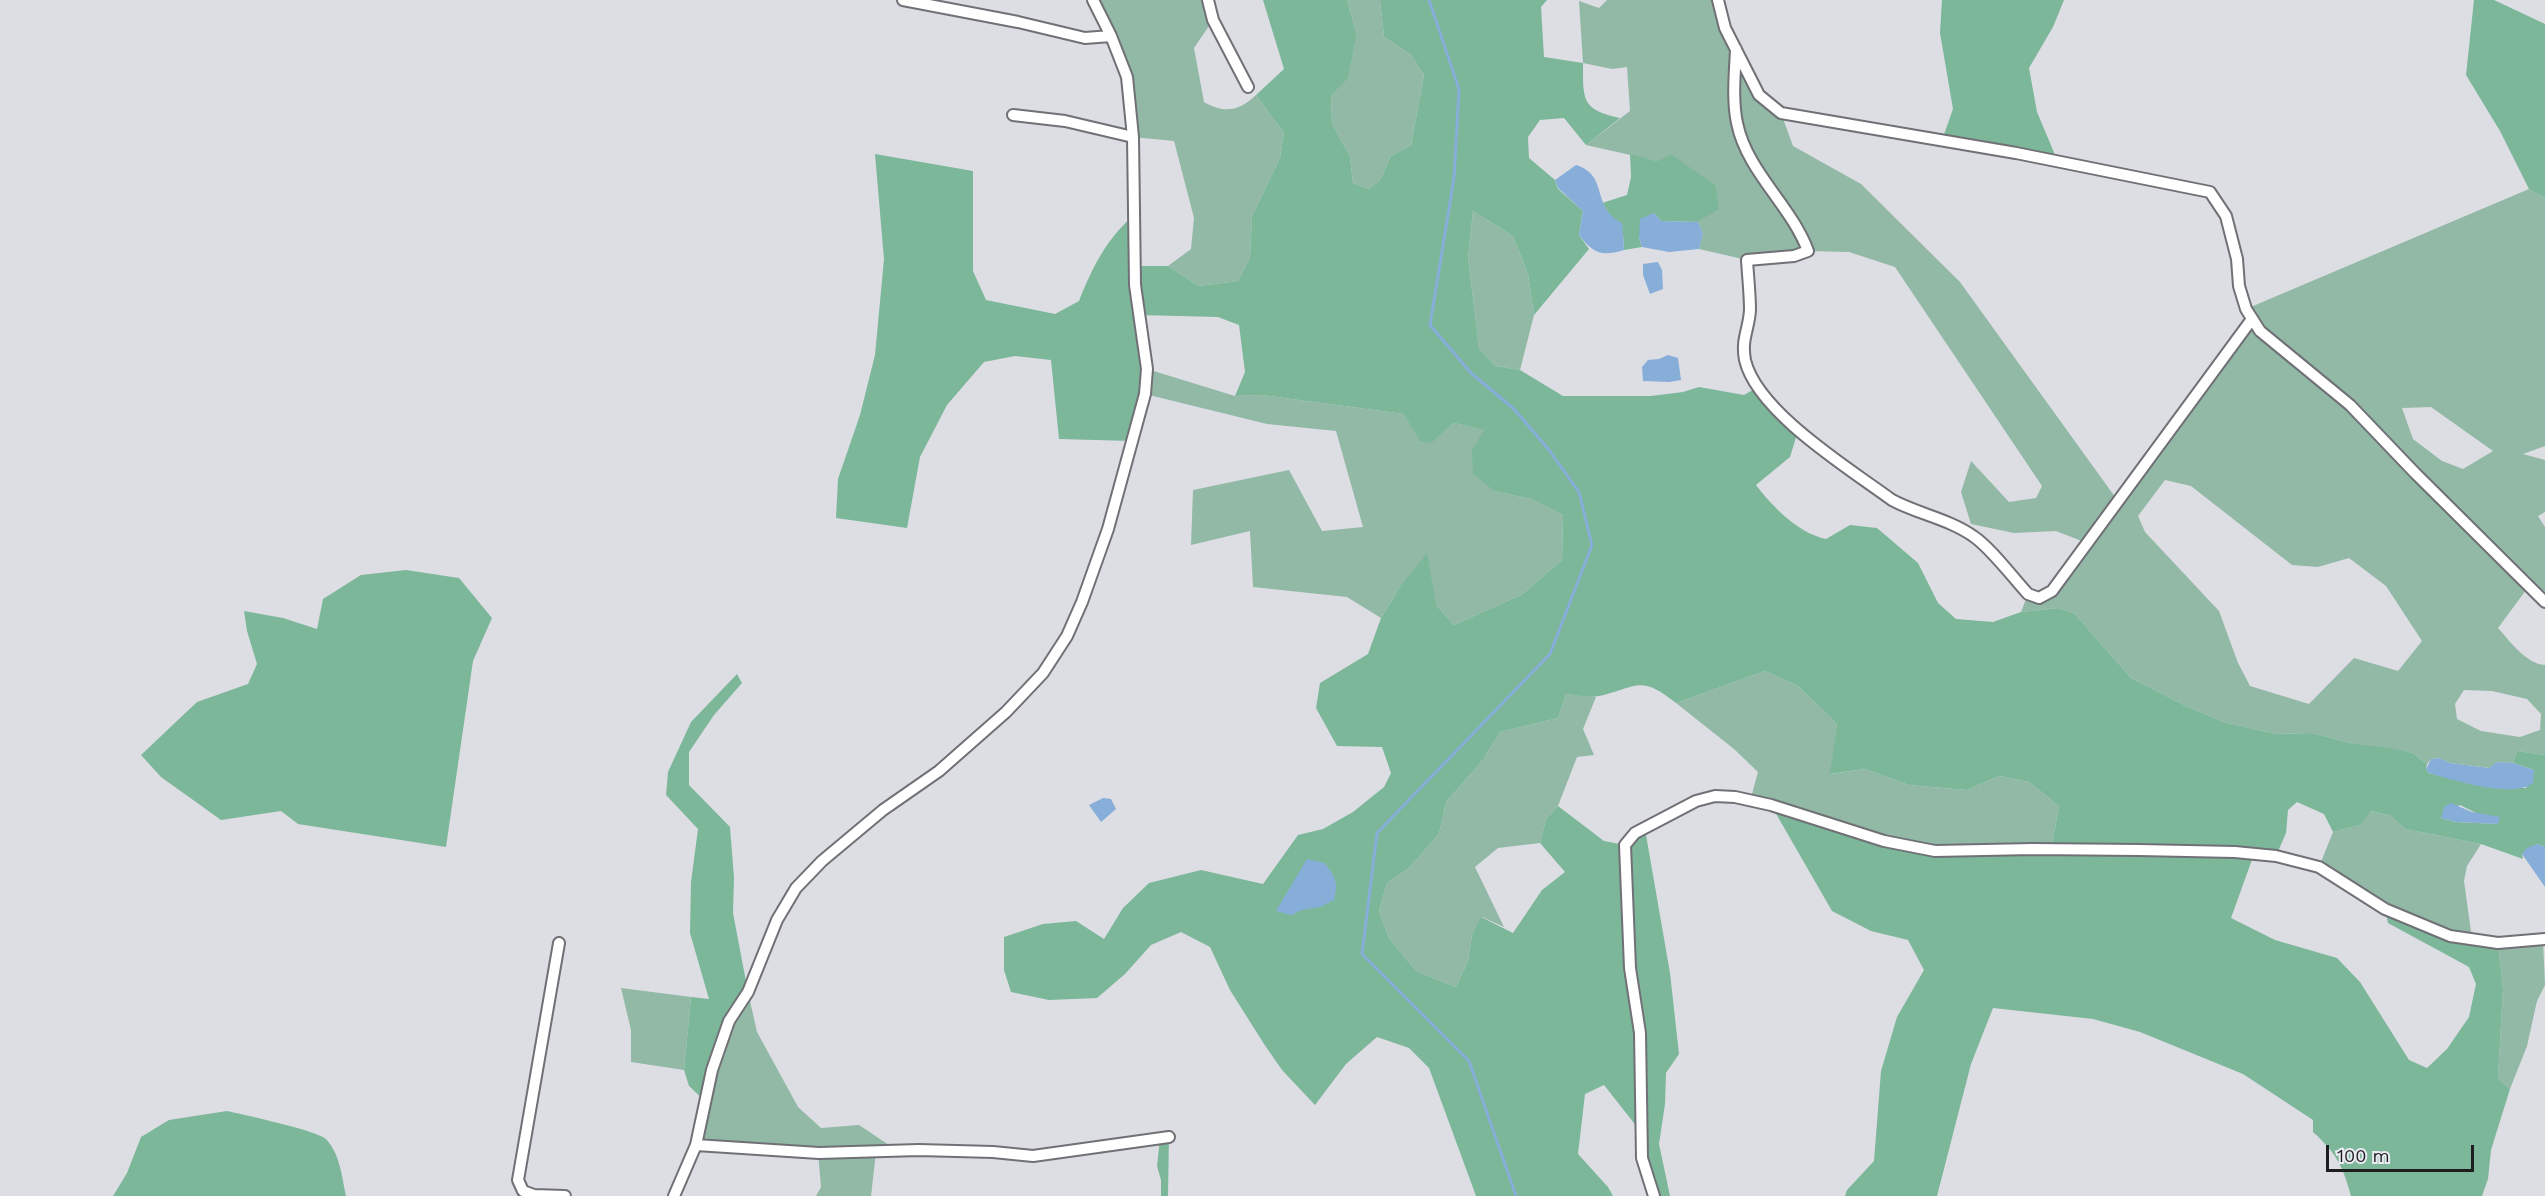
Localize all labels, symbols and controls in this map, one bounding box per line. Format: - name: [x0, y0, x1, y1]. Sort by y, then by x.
- scale bar: [2329, 1133, 2478, 1171]
- text: 100 m: [2337, 1145, 2390, 1166]

